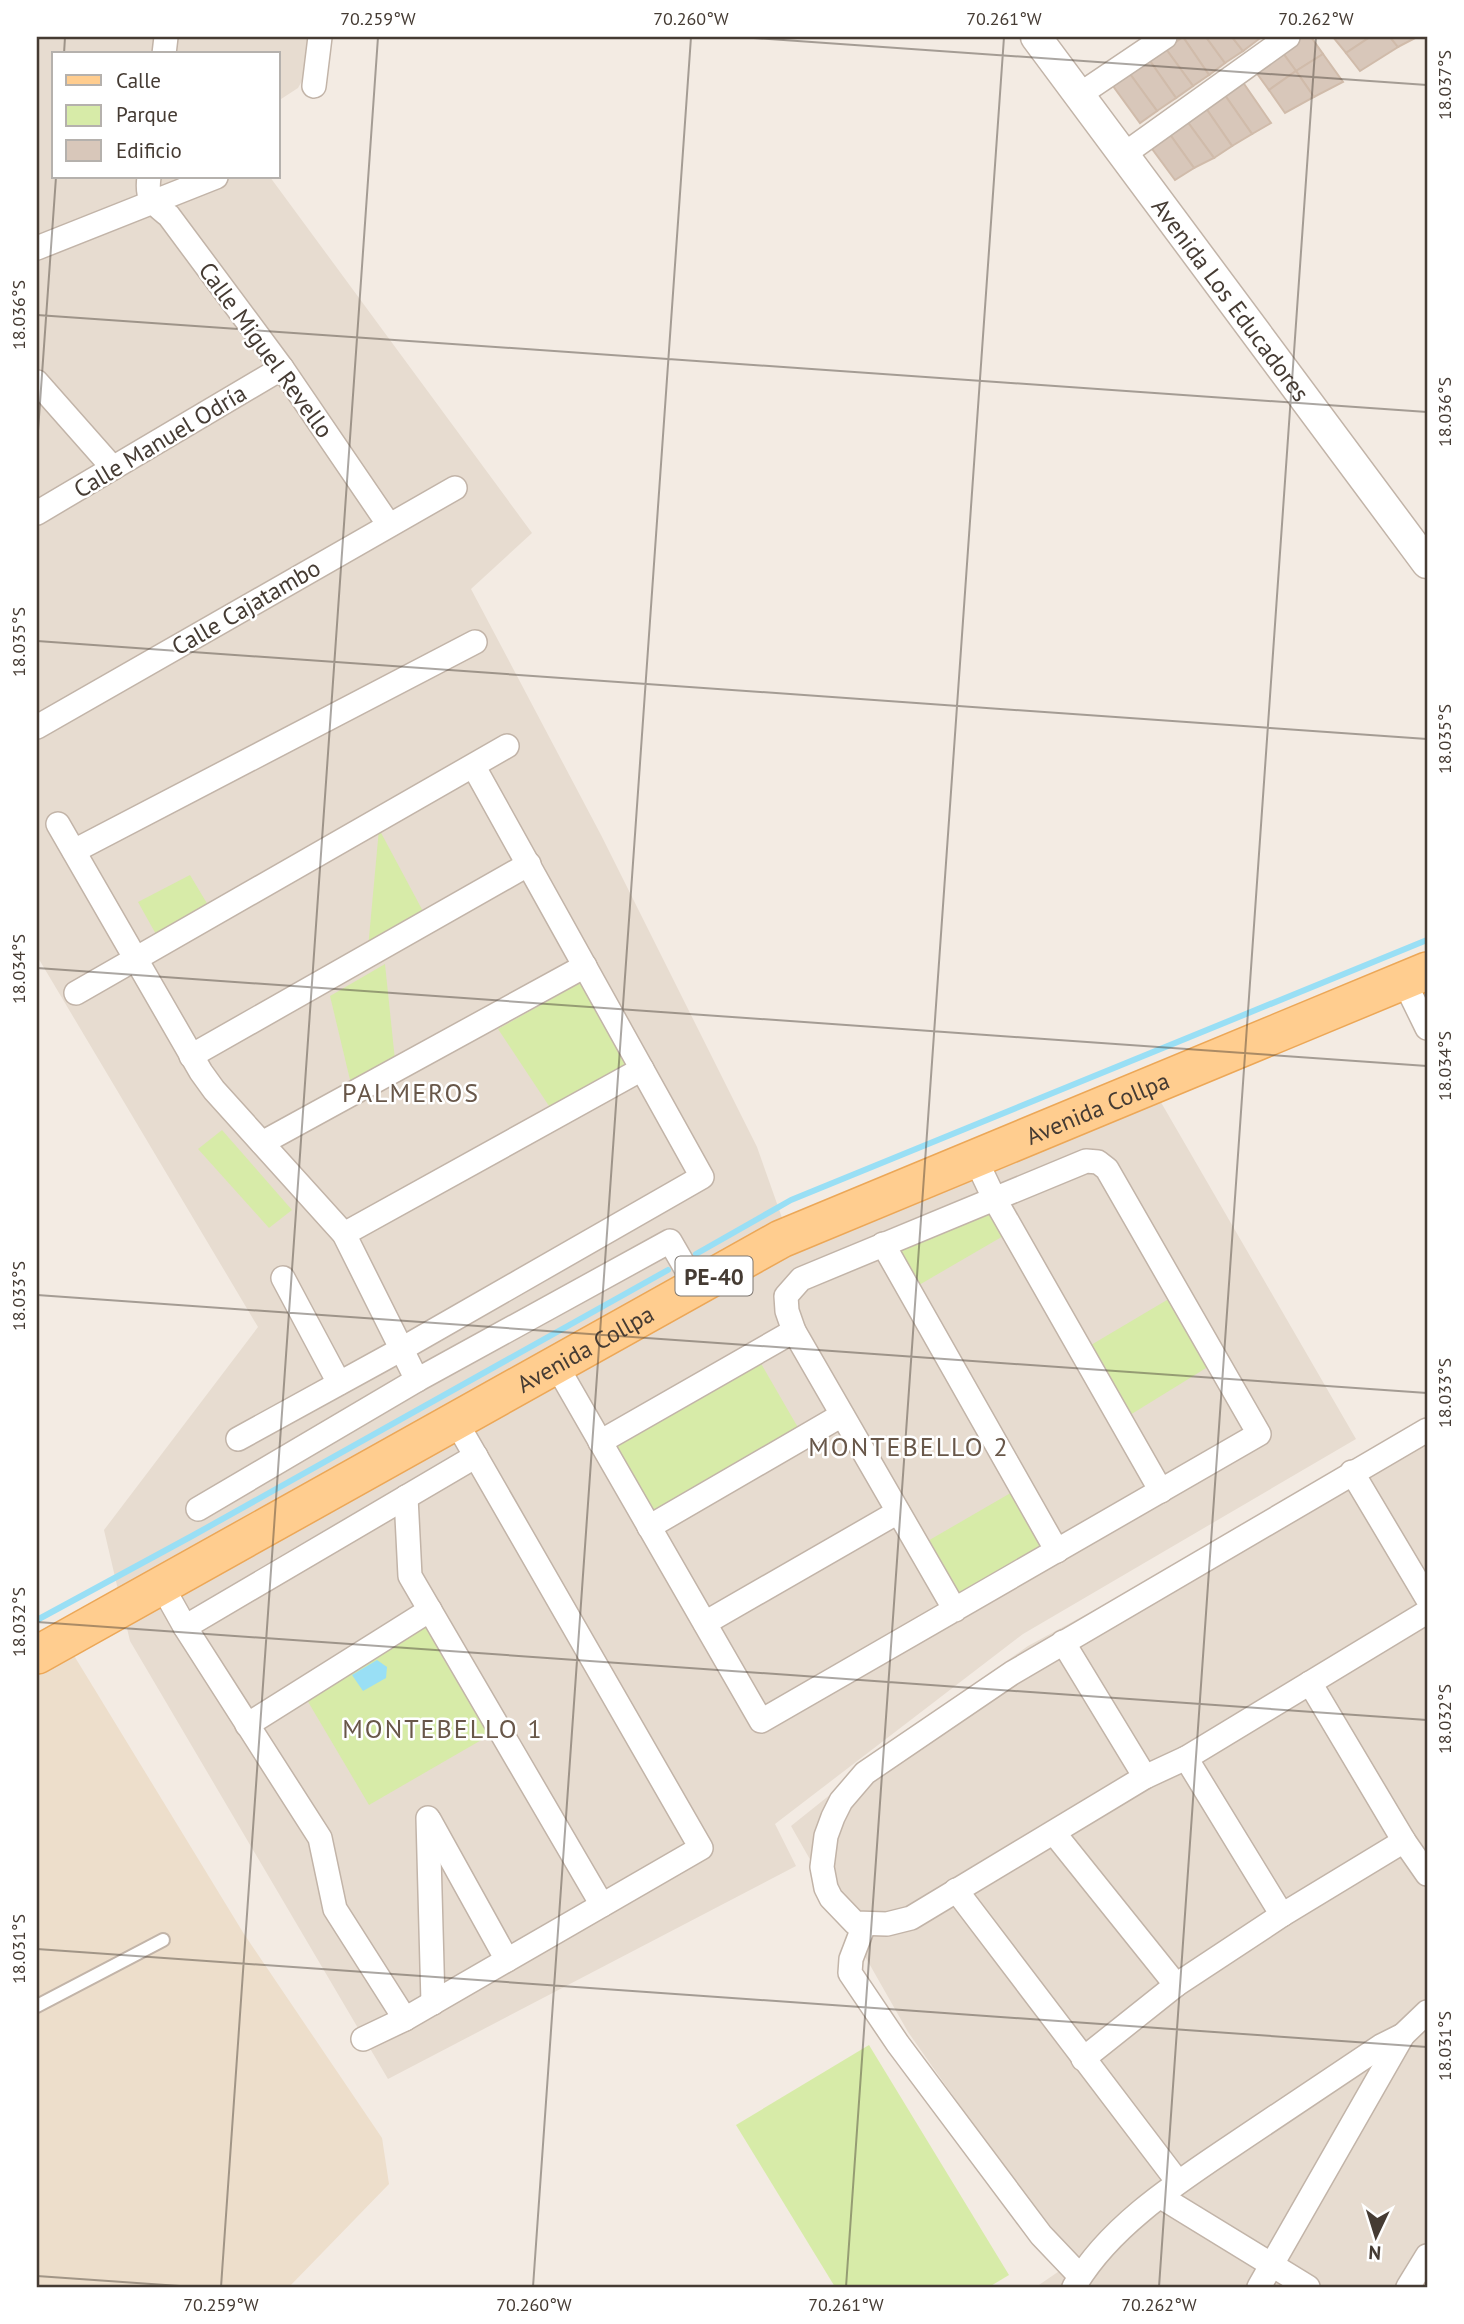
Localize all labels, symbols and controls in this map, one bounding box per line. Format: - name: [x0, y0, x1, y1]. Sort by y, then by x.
- text: 70.259°W: [340, 7, 416, 30]
- text: 70.260°W: [653, 7, 729, 30]
- text: 70.261°W: [966, 7, 1042, 30]
- text: 70.262°W: [1278, 7, 1354, 30]
- text: 18.037°S: [1433, 50, 1456, 120]
- legend: [52, 52, 280, 178]
- text: Calle: [116, 67, 161, 94]
- text: Parque: [116, 101, 178, 128]
- text: Edificio: [116, 137, 182, 164]
- street label: Avenida Los Educadores: [1145, 192, 1317, 407]
- street label: Calle Miguel Revello: [192, 256, 340, 444]
- text: 18.036°S: [7, 280, 30, 350]
- street label: Calle Manuel Odría: [68, 377, 252, 505]
- text: 18.036°S: [1433, 377, 1456, 447]
- street label: Calle Cajatambo: [166, 552, 326, 662]
- text: 18.035°S: [7, 607, 30, 677]
- text: 18.035°S: [1433, 704, 1456, 774]
- text: 18.034°S: [7, 934, 30, 1004]
- text: 18.034°S: [1433, 1031, 1456, 1101]
- street label: Avenida Collpa: [1021, 1064, 1174, 1151]
- district label: PALMEROS: [342, 1076, 480, 1109]
- road number: PE-40: [676, 1256, 752, 1296]
- text: 18.033°S: [7, 1261, 30, 1331]
- street label: Avenida Collpa: [511, 1298, 659, 1399]
- text: 18.033°S: [1433, 1358, 1456, 1428]
- district label: MONTEBELLO 2: [808, 1430, 1010, 1463]
- text: 18.032°S: [7, 1587, 30, 1657]
- text: 18.032°S: [1433, 1684, 1456, 1754]
- district label: MONTEBELLO 1: [342, 1712, 544, 1745]
- text: 18.031°S: [7, 1914, 30, 1984]
- text: 18.031°S: [1433, 2011, 1456, 2081]
- north arrow: [1342, 2202, 1412, 2272]
- text: N: [1368, 2241, 1382, 2265]
- text: 70.259°W: [183, 2293, 259, 2316]
- text: 70.260°W: [496, 2293, 572, 2316]
- text: 70.261°W: [808, 2293, 884, 2316]
- text: 70.262°W: [1121, 2293, 1197, 2316]

